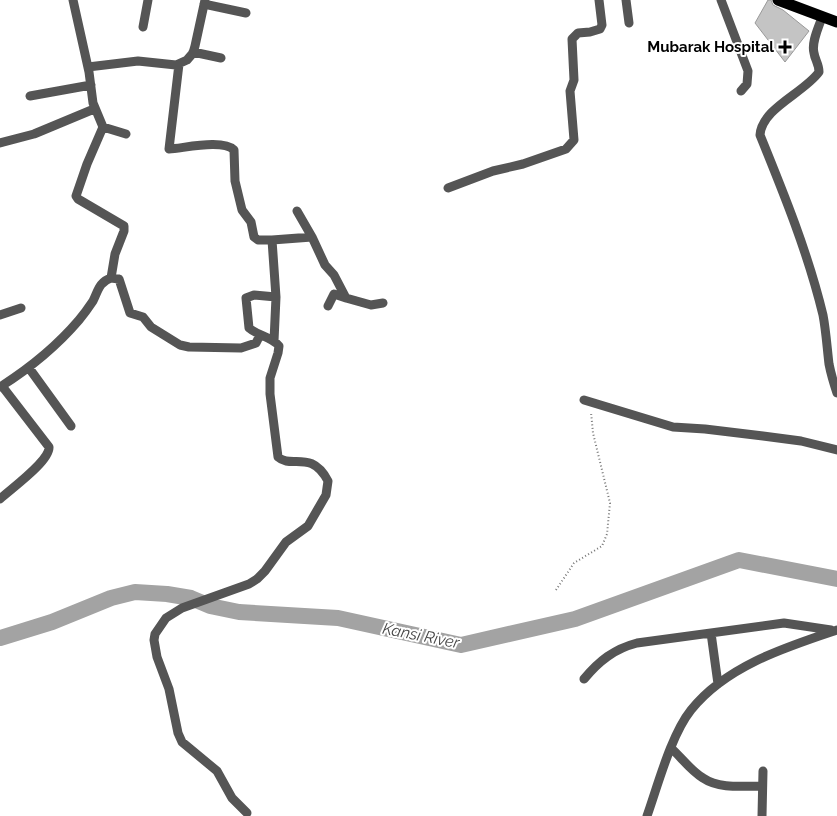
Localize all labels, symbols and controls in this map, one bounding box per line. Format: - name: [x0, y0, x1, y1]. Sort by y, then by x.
- place label: Mubarak Hospital: [647, 38, 774, 56]
- marker: Mubarak Hospital: [778, 40, 792, 54]
- water label: Kansi River: [381, 619, 461, 652]

